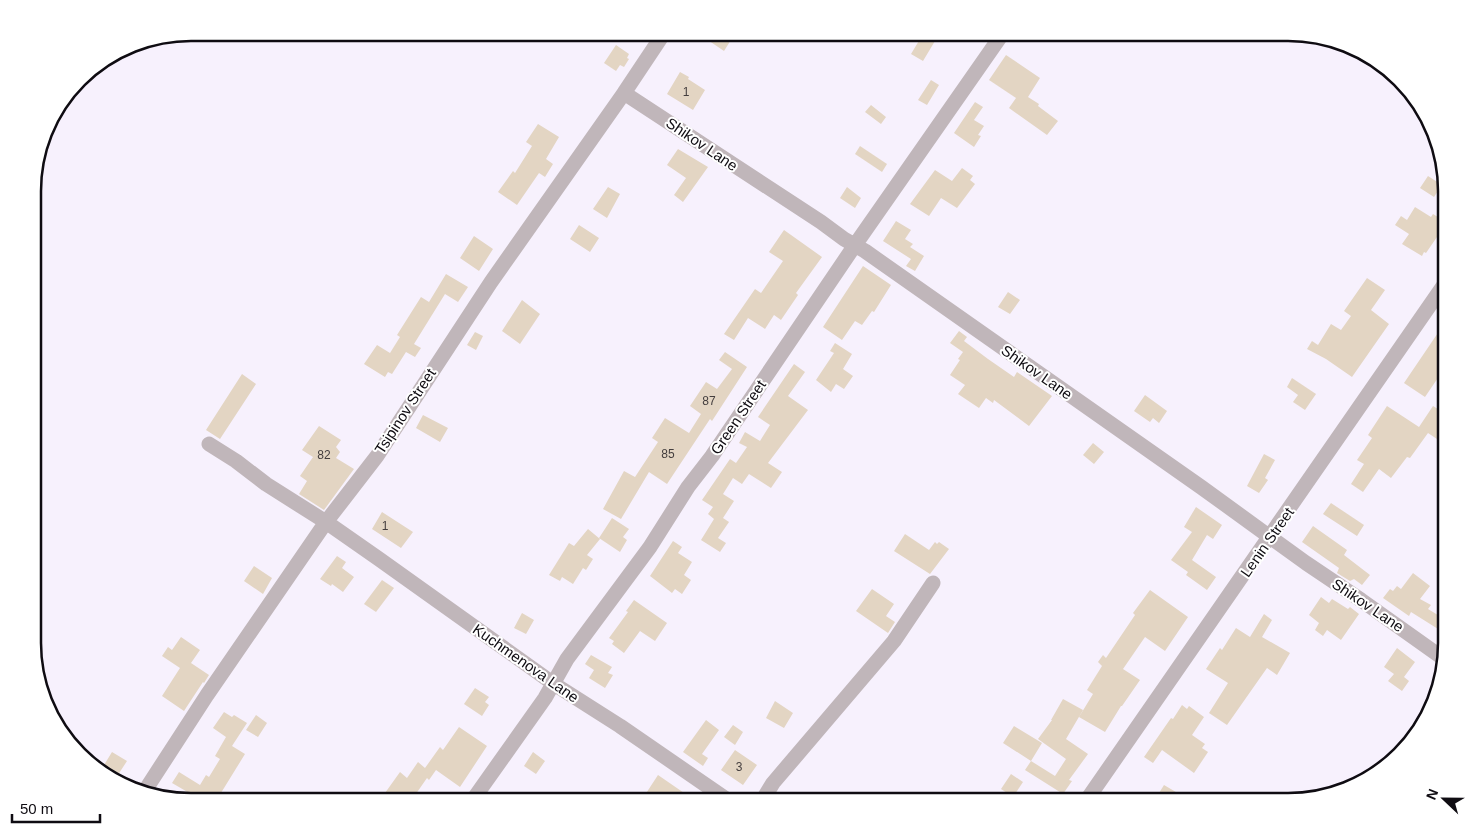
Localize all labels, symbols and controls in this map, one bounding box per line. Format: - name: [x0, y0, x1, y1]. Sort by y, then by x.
- house number: 1: [683, 85, 690, 99]
- street label: Shikov Lane: [663, 114, 741, 174]
- street label: Shikov Lane: [998, 341, 1076, 403]
- street label: Tsipinov Street: [371, 364, 439, 457]
- street label: Green Street: [707, 376, 770, 457]
- house number: 87: [702, 394, 716, 408]
- house number: 85: [661, 447, 675, 461]
- house number: 82: [317, 448, 331, 462]
- street label: Lenin Street: [1237, 503, 1298, 580]
- house number: 1: [382, 519, 389, 533]
- street label: Shikov Lane: [1329, 575, 1407, 635]
- street label: Kuchmenova Lane: [470, 620, 582, 706]
- house number: 3: [736, 760, 743, 774]
- north arrow: [1419, 774, 1469, 824]
- text: N: [1423, 786, 1441, 802]
- scale bar: [12, 792, 100, 824]
- text: 50 m: [20, 800, 53, 817]

